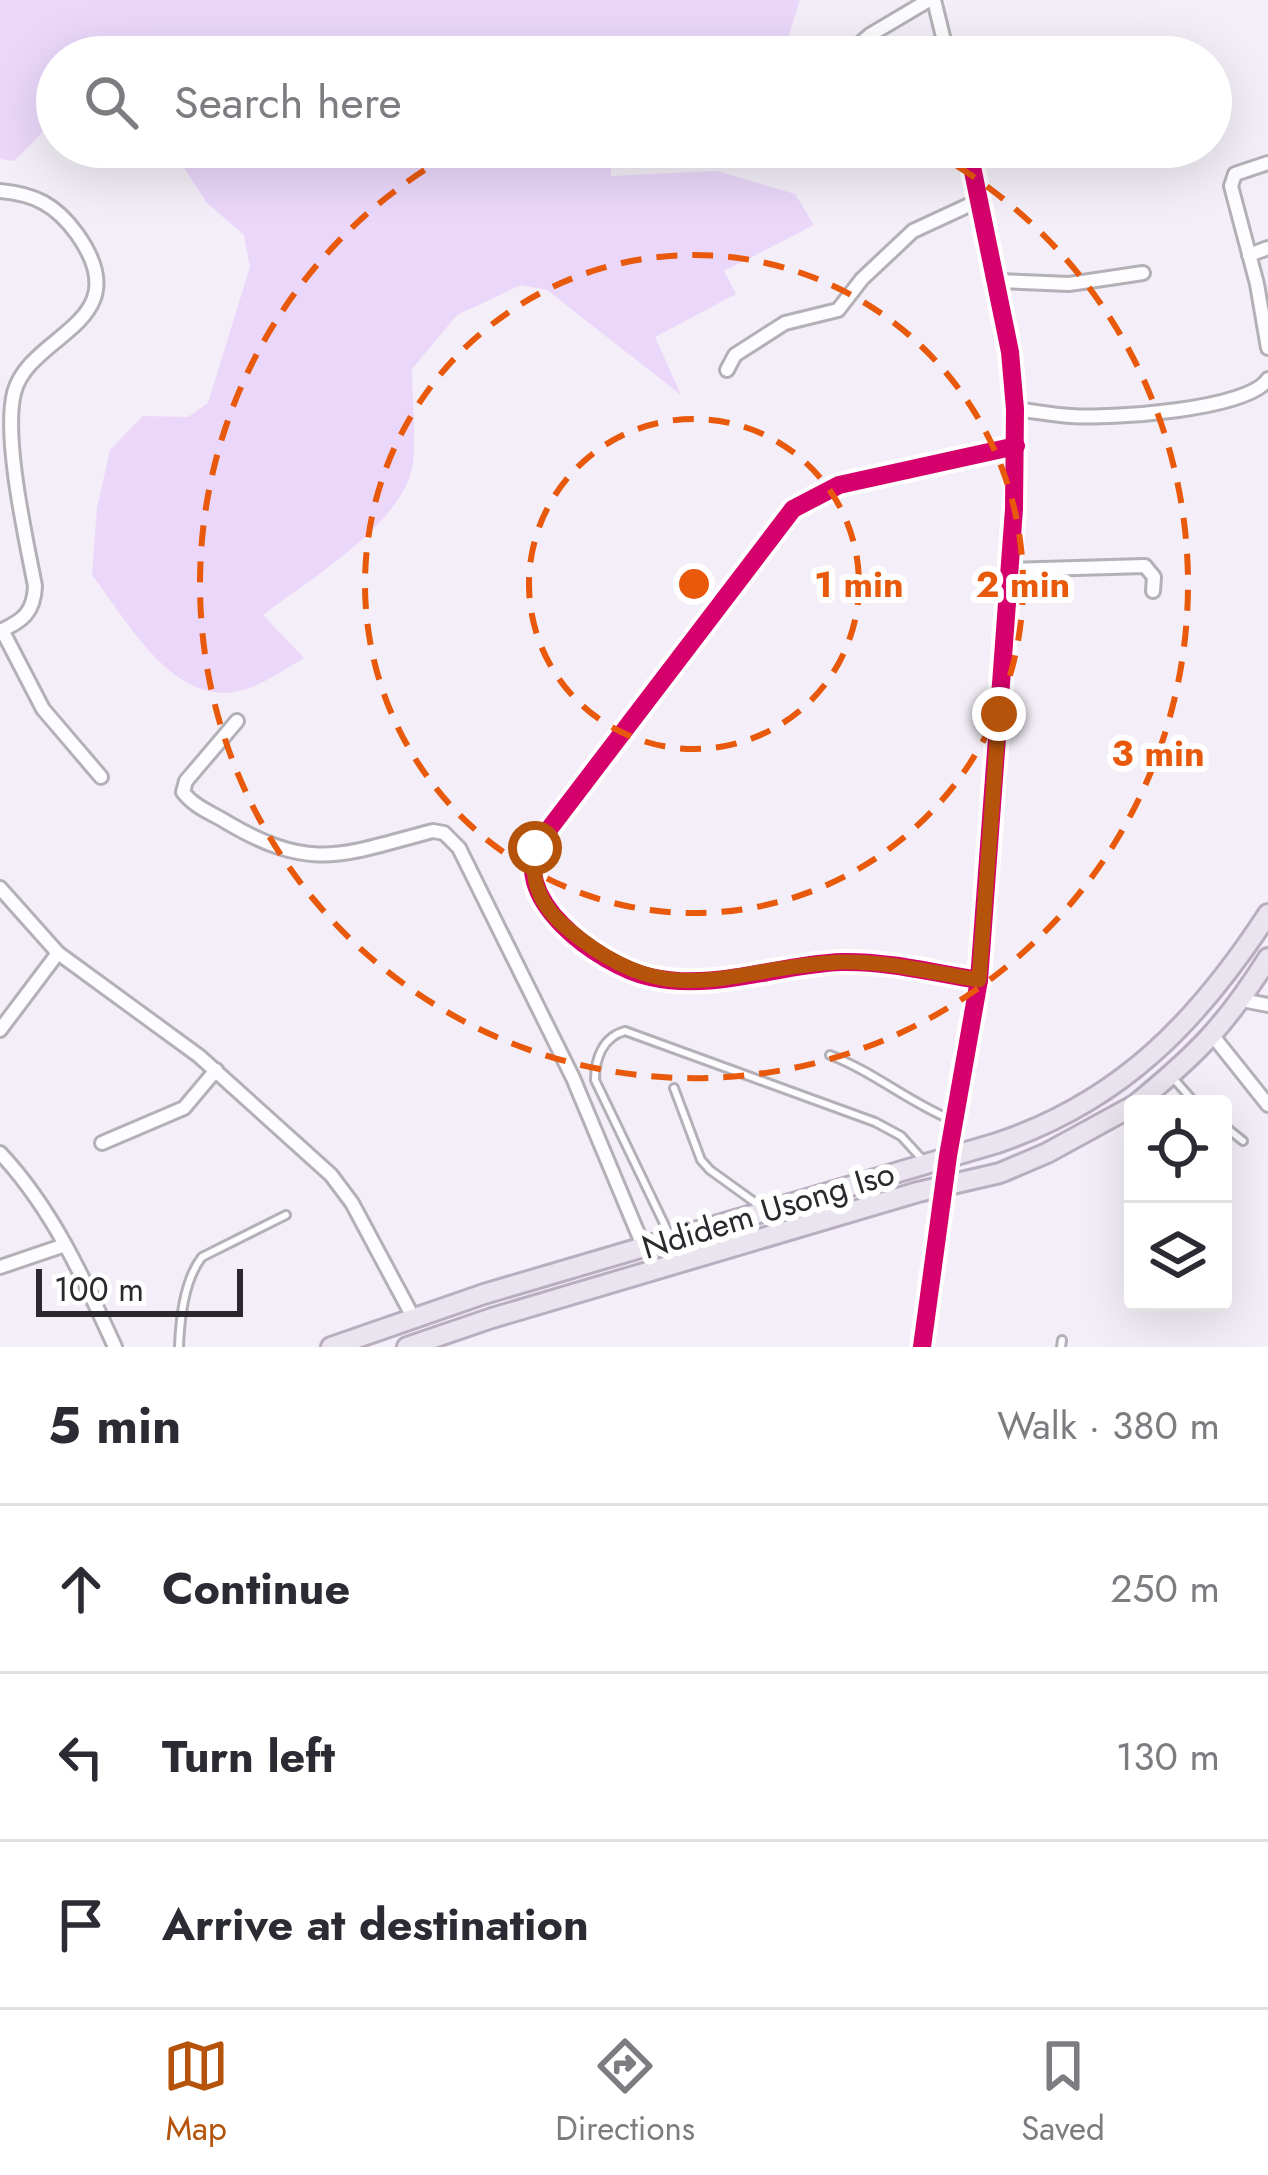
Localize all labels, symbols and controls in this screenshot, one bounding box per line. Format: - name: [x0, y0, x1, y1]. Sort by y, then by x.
- search box: [36, 36, 1232, 168]
- icon: search: [78, 69, 144, 135]
- text: Search here: [174, 70, 402, 135]
- text: 1 min: [814, 558, 904, 610]
- text: 2 min: [976, 558, 1070, 610]
- centre of rings: [673, 563, 715, 605]
- route end: [972, 687, 1026, 741]
- text: 3 min: [1111, 727, 1205, 779]
- route start: [508, 821, 562, 875]
- map controls: [1124, 1095, 1232, 1311]
- button: locate: [1124, 1095, 1232, 1203]
- street label: Ndidem Usong Iso: [636, 1149, 900, 1271]
- button: layers: [1124, 1203, 1232, 1311]
- scale bar: [36, 1263, 243, 1316]
- text: 100 m: [54, 1266, 144, 1313]
- text: 5 min: [48, 1388, 181, 1462]
- text: Walk · 380 m: [997, 1397, 1220, 1454]
- icon: ahead: [48, 1556, 114, 1622]
- text: Continue: [162, 1556, 350, 1621]
- text: 250 m: [1110, 1560, 1220, 1617]
- icon: left: [48, 1724, 114, 1790]
- text: Turn left: [162, 1724, 335, 1789]
- text: 130 m: [1116, 1728, 1220, 1785]
- icon: arrive: [48, 1892, 114, 1958]
- text: Arrive at destination: [162, 1892, 589, 1957]
- tab: Map: [163, 2033, 229, 2152]
- tab: Directions: [555, 2033, 695, 2152]
- tab: Saved: [1021, 2033, 1105, 2152]

